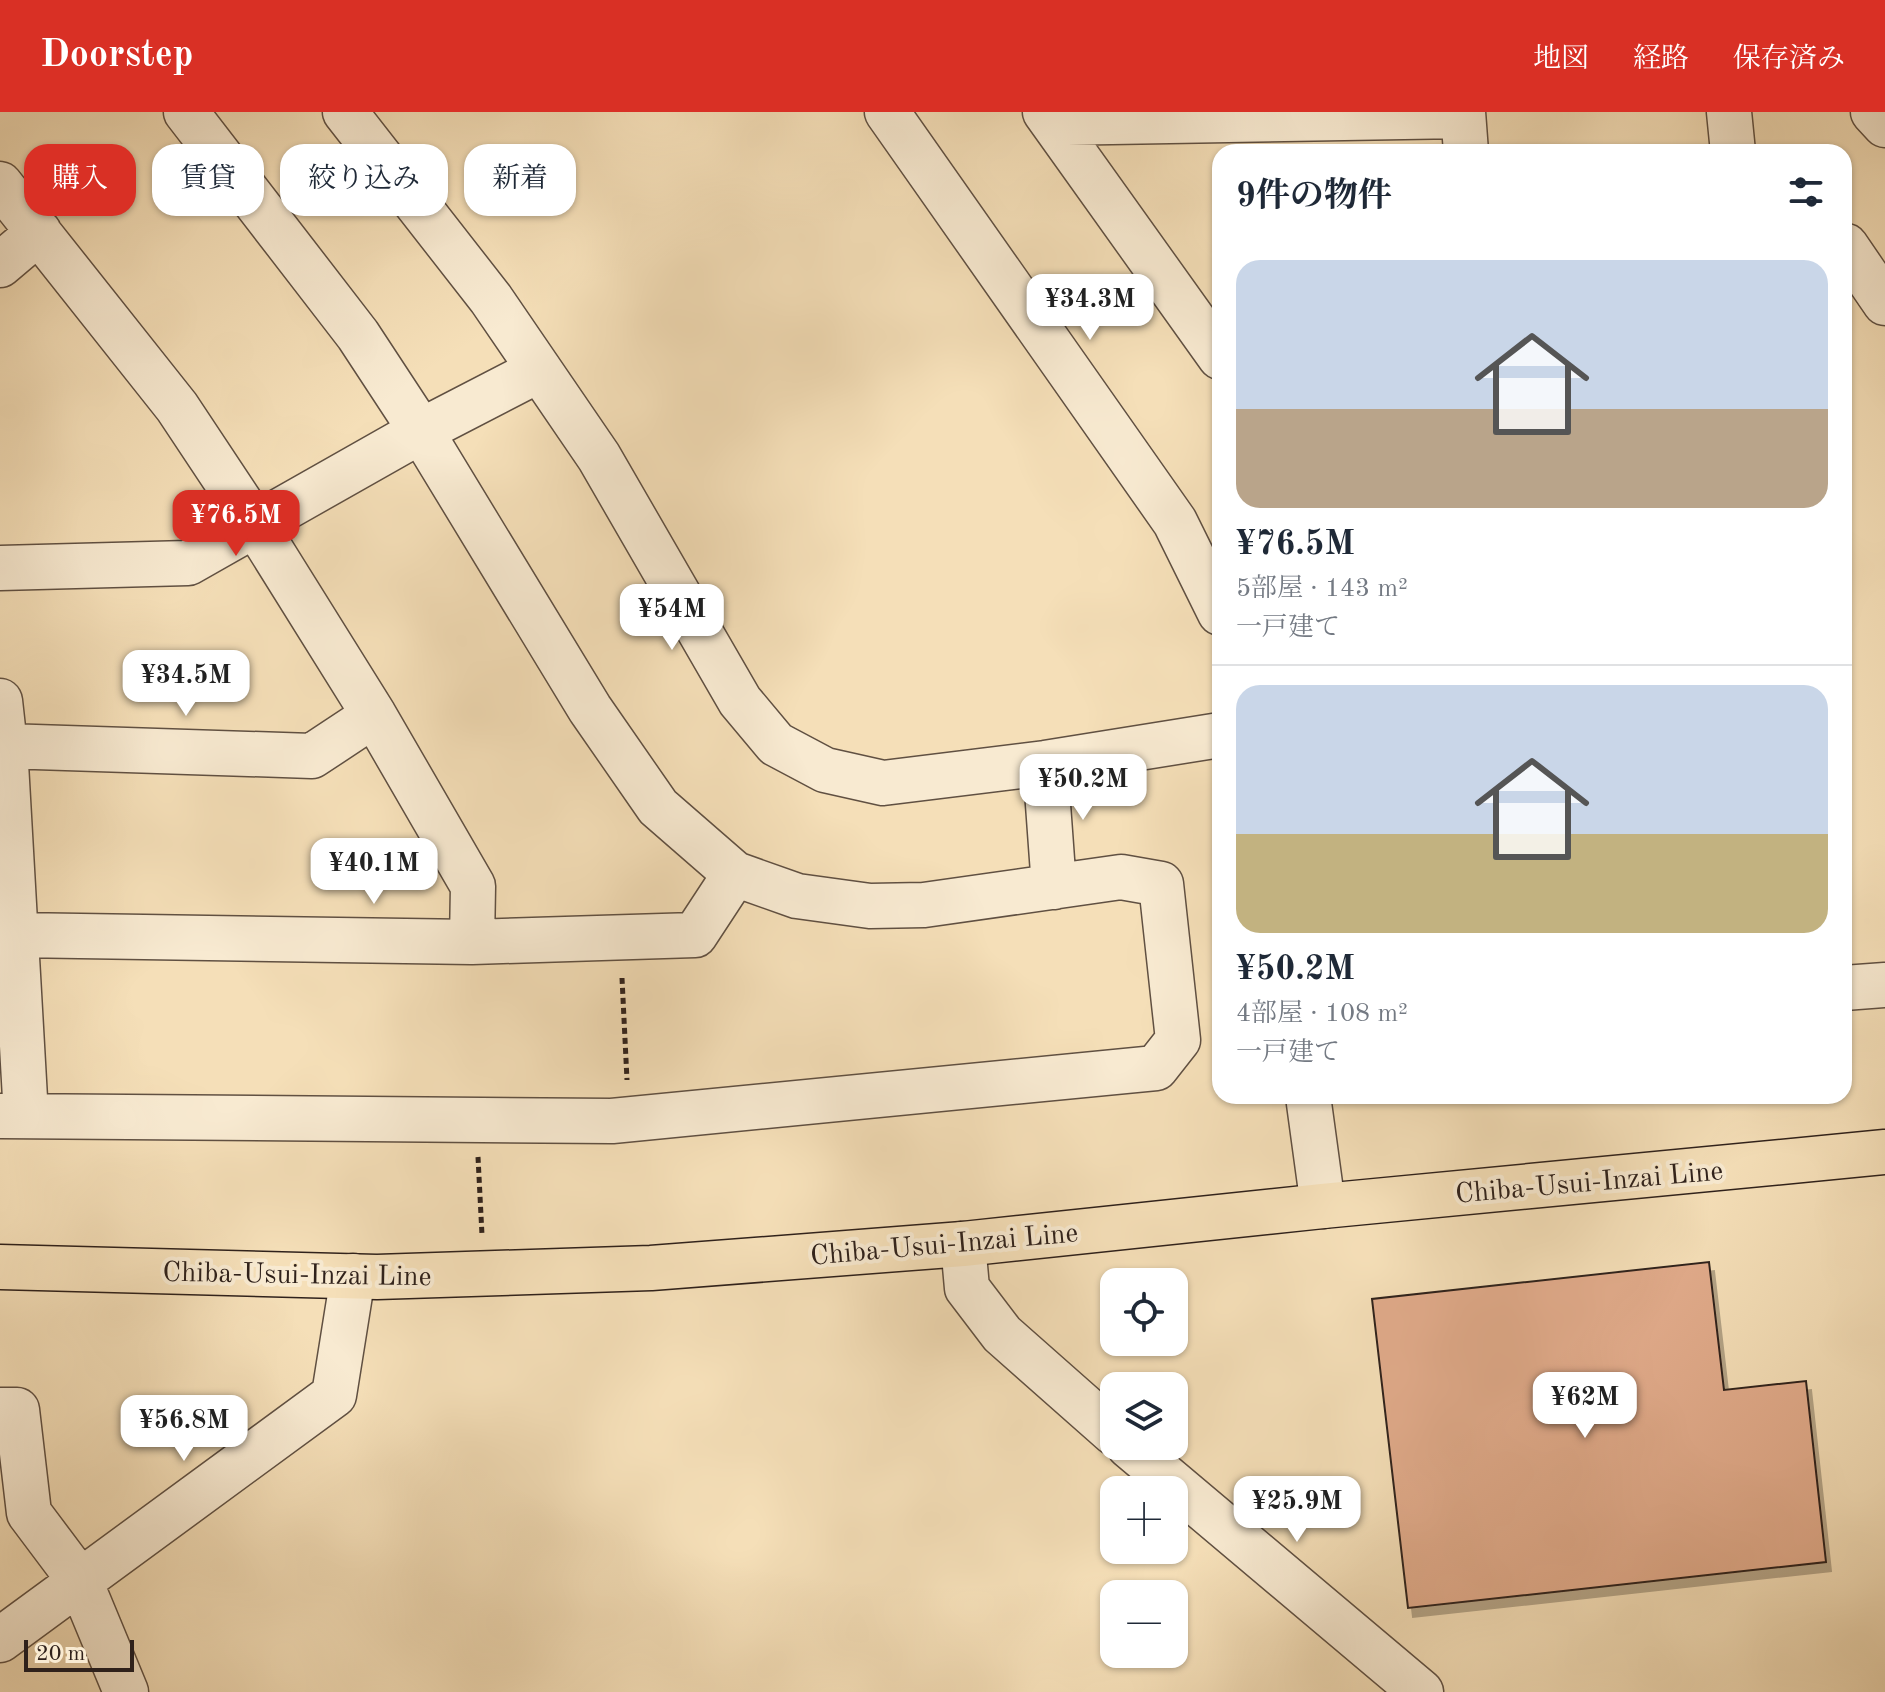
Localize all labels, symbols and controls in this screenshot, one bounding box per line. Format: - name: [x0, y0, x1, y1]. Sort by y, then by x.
- text: Doorstep: [40, 37, 193, 75]
- text: 地図: [1533, 46, 1589, 74]
- text: 経路: [1633, 46, 1689, 74]
- text: 保存済み: [1733, 46, 1845, 74]
- chip: 購入: [24, 144, 136, 216]
- chip: 賃貸: [152, 144, 264, 216]
- chip: 絞り込み: [280, 144, 448, 216]
- chip: 新着: [464, 144, 576, 216]
- icon: filters: [1784, 170, 1828, 214]
- text: 9件の物件: [1236, 180, 1392, 214]
- pin: ¥34.3M: [1025, 274, 1155, 342]
- text: ¥34.3M: [1045, 287, 1135, 313]
- icon: home: [1460, 312, 1604, 456]
- pin: ¥76.5M: [171, 490, 301, 558]
- text: ¥76.5M: [191, 503, 281, 529]
- text: ¥76.5M: [1236, 528, 1355, 562]
- text: 5部屋 · 143 m²: [1236, 576, 1408, 602]
- pin: ¥54M: [625, 584, 719, 652]
- text: ¥54M: [638, 597, 706, 623]
- text: 一戸建て: [1236, 615, 1340, 641]
- pin: ¥34.5M: [121, 650, 251, 718]
- text: ¥34.5M: [141, 663, 231, 689]
- icon: home: [1460, 737, 1604, 881]
- pin: ¥50.2M: [1018, 754, 1148, 822]
- text: ¥50.2M: [1038, 767, 1128, 793]
- pin: ¥40.1M: [309, 838, 439, 906]
- text: ¥40.1M: [329, 851, 419, 877]
- text: ¥50.2M: [1236, 953, 1355, 987]
- text: 4部屋 · 108 m²: [1236, 1001, 1408, 1027]
- text: 一戸建て: [1236, 1040, 1340, 1066]
- street label: Chiba-Usui-Inzai Line: [1454, 1158, 1724, 1210]
- street label: Chiba-Usui-Inzai Line: [809, 1220, 1079, 1272]
- street label: Chiba-Usui-Inzai Line: [162, 1260, 432, 1292]
- map controls: [1100, 1268, 1188, 1668]
- button: locate: [1100, 1268, 1188, 1356]
- button: layers: [1100, 1372, 1188, 1460]
- pin: ¥62M: [1538, 1372, 1632, 1440]
- text: ¥62M: [1551, 1385, 1619, 1411]
- pin: ¥56.8M: [119, 1395, 249, 1463]
- text: ¥56.8M: [139, 1408, 229, 1434]
- button: +: [1100, 1476, 1188, 1564]
- pin: ¥25.9M: [1232, 1476, 1362, 1544]
- text: ¥25.9M: [1252, 1489, 1342, 1515]
- button: −: [1100, 1580, 1188, 1668]
- scale bar: [24, 1636, 134, 1672]
- text: 20 m: [36, 1643, 85, 1665]

